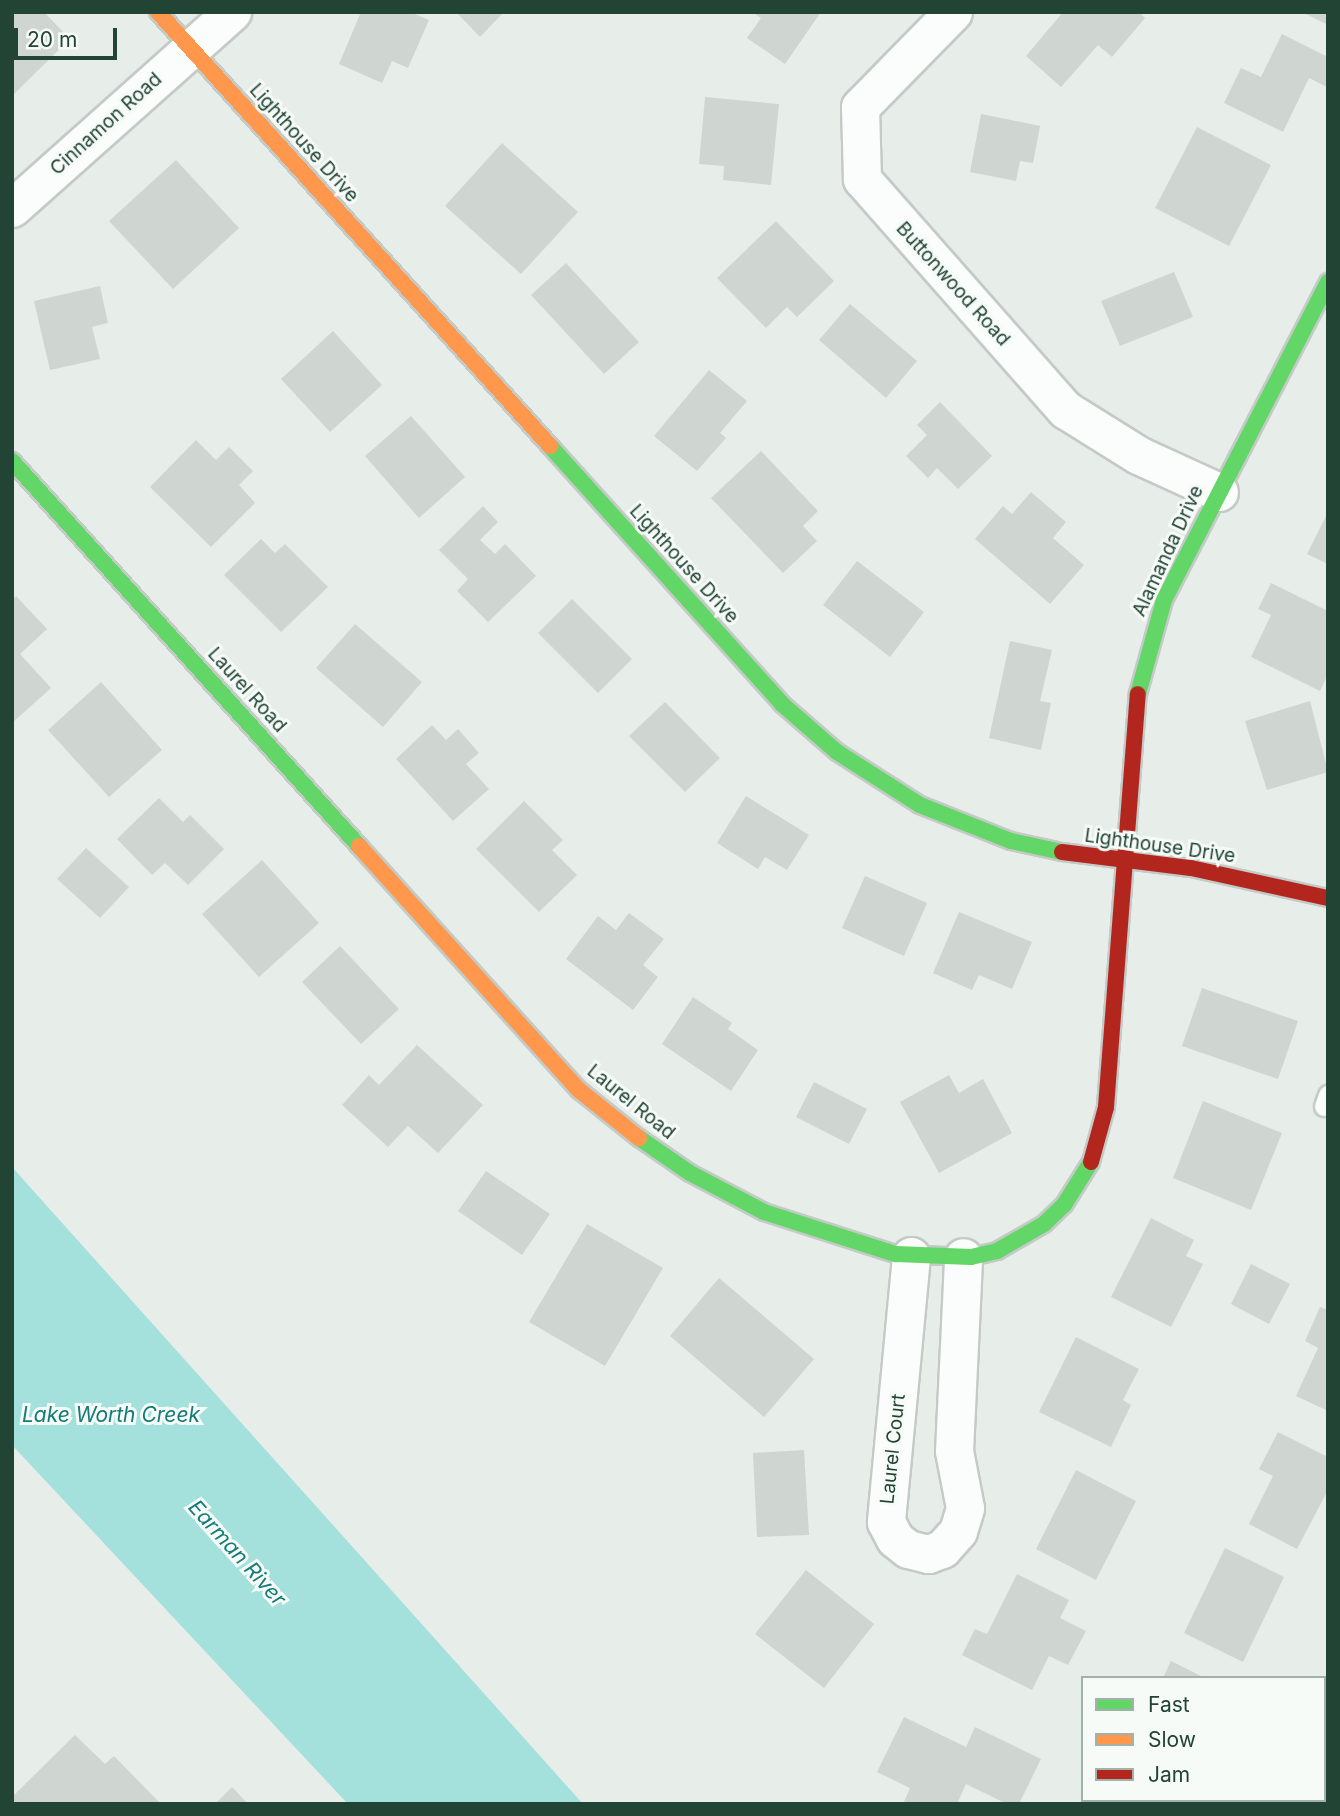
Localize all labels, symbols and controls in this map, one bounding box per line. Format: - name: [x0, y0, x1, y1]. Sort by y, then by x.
- scale bar: [18, 14, 121, 58]
- text: 20 m: [27, 27, 77, 52]
- street label: Cinnamon Road: [46, 68, 166, 180]
- street label: Lighthouse Drive: [245, 79, 363, 207]
- street label: Buttonwood Road: [891, 217, 1015, 351]
- street label: Alamanda Drive: [1128, 482, 1208, 620]
- street label: Lighthouse Drive: [625, 500, 743, 628]
- street label: Laurel Road: [203, 643, 291, 737]
- street label: Lighthouse Drive: [1083, 824, 1237, 868]
- street label: Laurel Road: [583, 1060, 679, 1144]
- street label: Laurel Court: [876, 1393, 910, 1505]
- water label: Lake Worth Creek: [22, 1402, 200, 1428]
- water label: Earman River: [183, 1495, 291, 1611]
- legend: [1081, 1676, 1326, 1802]
- text: Fast: [1148, 1692, 1190, 1717]
- text: Slow: [1148, 1727, 1196, 1752]
- text: Jam: [1148, 1762, 1190, 1787]

